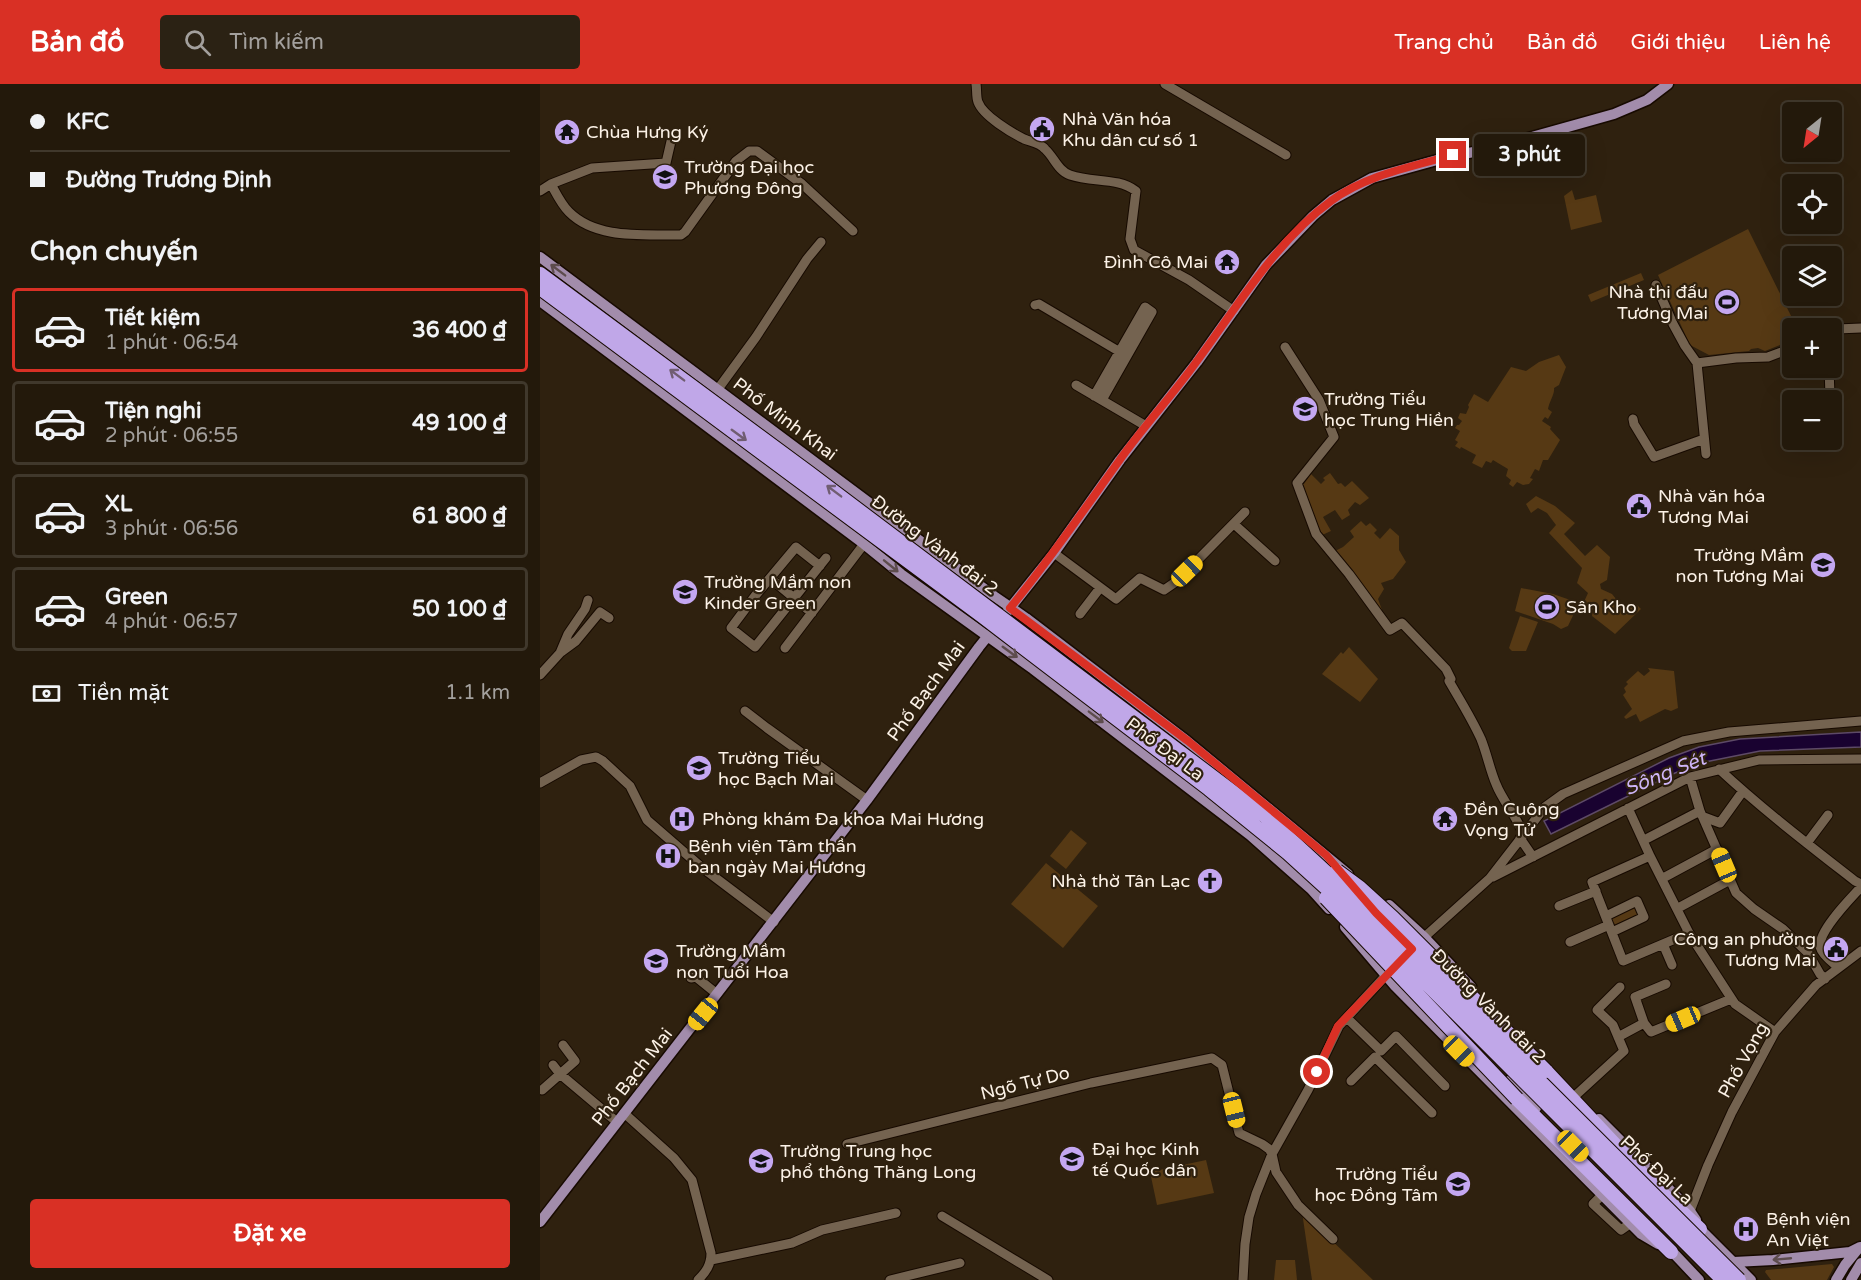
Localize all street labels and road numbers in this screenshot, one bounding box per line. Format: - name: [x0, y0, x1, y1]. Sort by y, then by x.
- street label: Phố Minh Khai: [729, 373, 841, 465]
- street label: Đường Vành đai 2: [867, 490, 1003, 600]
- street label: Phố Bạch Mai: [882, 637, 970, 745]
- street label: Phố Đại La: [1122, 713, 1208, 785]
- street label: Đường Vành đai 2: [1427, 944, 1551, 1068]
- street label: Phố Vọng: [1713, 1018, 1773, 1102]
- street label: Phố Bạch Mai: [587, 1024, 677, 1130]
- street label: Ngõ Tự Do: [978, 1061, 1072, 1105]
- street label: Phố Đại La: [1616, 1131, 1698, 1209]

